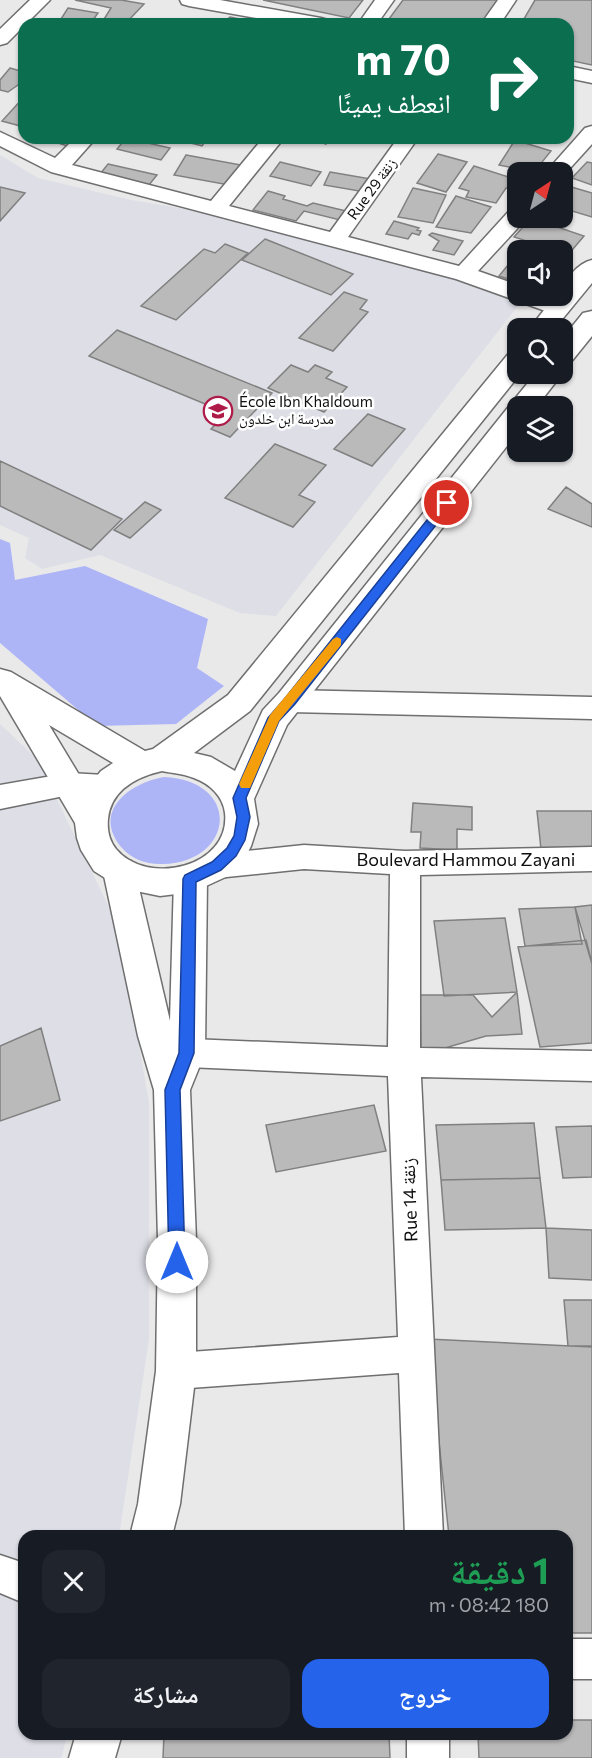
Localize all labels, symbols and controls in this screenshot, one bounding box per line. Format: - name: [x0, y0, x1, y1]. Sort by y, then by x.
- text: 70 m: [356, 32, 451, 84]
- icon: right: [472, 42, 550, 120]
- text: انعطف يمينًا: [337, 86, 451, 119]
- street label: Rue 29 زنقة: [343, 154, 401, 223]
- north arrow: [507, 162, 573, 228]
- map controls: [507, 162, 573, 462]
- button: sound: [507, 240, 573, 306]
- button: search: [507, 318, 573, 384]
- place label: École Ibn Khaldoum مدرسة ابن خلدون: [239, 391, 373, 429]
- school or university icon: École Ibn Khaldoum مدرسة ابن خلدون: [202, 395, 234, 427]
- button: layers: [507, 396, 573, 462]
- pin: [421, 477, 472, 528]
- icon: arrive: [430, 486, 463, 519]
- street label: Boulevard Hammou Zayani: [357, 848, 575, 870]
- street label: Rue 14 زنقة: [397, 1158, 421, 1242]
- position arrow: [145, 1230, 209, 1294]
- text: 1 دقيقة: [450, 1547, 549, 1591]
- button: close: [42, 1550, 105, 1613]
- text: 180 m · 08:42: [429, 1592, 549, 1616]
- button: مشاركة: [42, 1659, 290, 1728]
- button: خروج: [302, 1659, 549, 1728]

